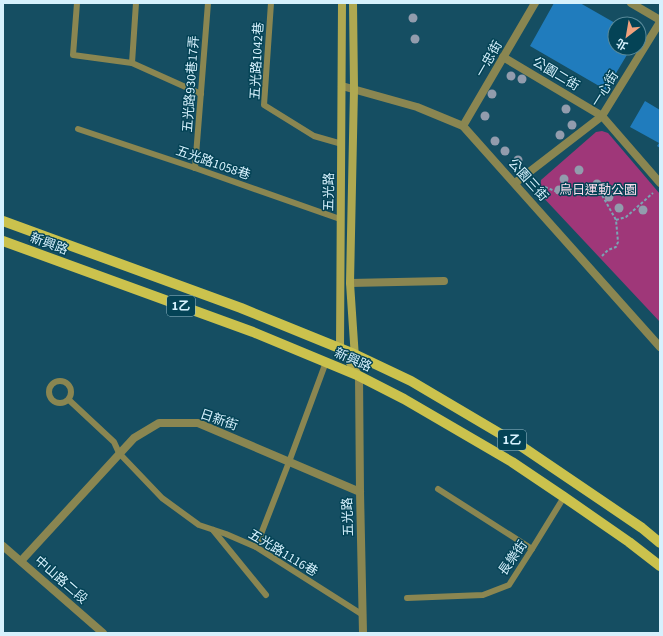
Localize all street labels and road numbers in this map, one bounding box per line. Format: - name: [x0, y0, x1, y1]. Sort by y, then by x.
- street label: 五光路1042巷: [246, 22, 268, 100]
- street label: 五光路930巷17弄: [179, 35, 203, 133]
- street label: 一忠街: [471, 38, 507, 80]
- street label: 公園二街: [529, 53, 583, 95]
- street label: 一心街: [587, 68, 623, 110]
- street label: 五光路1058巷: [173, 142, 253, 184]
- street label: 公園三街: [504, 155, 552, 205]
- street label: 五光路: [320, 172, 338, 212]
- street label: 新興路: [28, 229, 70, 259]
- road number: 1乙: [167, 296, 195, 316]
- street label: 新興路: [332, 344, 374, 376]
- street label: 日新街: [198, 405, 240, 435]
- road number: 1乙: [498, 430, 526, 450]
- street label: 五光路: [338, 497, 358, 537]
- street label: 五光路1116巷: [245, 525, 321, 581]
- street label: 長樂街: [494, 537, 532, 579]
- street label: 中山路二段: [31, 552, 91, 608]

